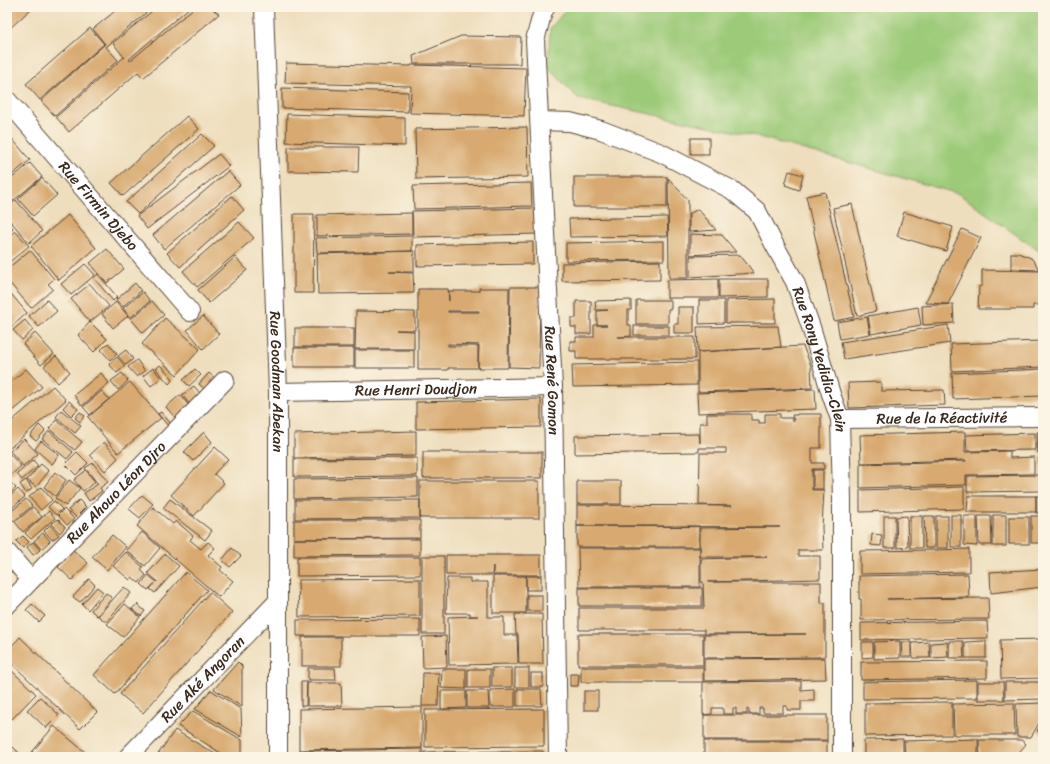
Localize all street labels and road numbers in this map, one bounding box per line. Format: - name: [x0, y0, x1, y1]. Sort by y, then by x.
- street label: Rue Firmin Djebo: [52, 155, 145, 257]
- street label: Rue Rony Yedidia-Clein: [785, 283, 853, 432]
- street label: Rue Goodman Abekan: [262, 311, 291, 452]
- street label: Rue René Gomon: [537, 325, 567, 435]
- street label: Rue Henri Doudjon: [355, 375, 477, 404]
- street label: Rue de la Réactivité: [876, 404, 1008, 432]
- street label: Rue Ahouo Léon Djro: [60, 434, 173, 550]
- street label: Rue Aké Angoran: [154, 629, 251, 729]

